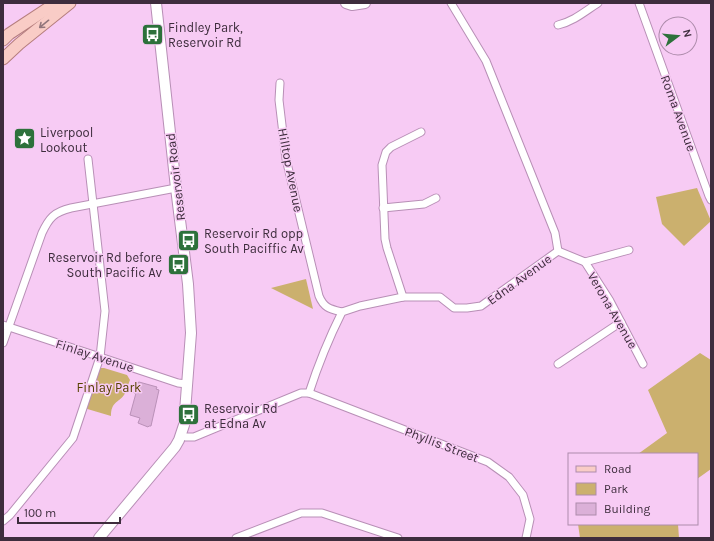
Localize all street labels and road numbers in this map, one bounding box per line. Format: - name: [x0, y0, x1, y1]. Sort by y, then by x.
- street label: Roma Avenue: [658, 73, 699, 154]
- street label: Hilltop Avenue: [275, 127, 306, 214]
- street label: Reservoir Road: [163, 132, 188, 222]
- street label: Edna Avenue: [484, 251, 555, 308]
- street label: Verona Avenue: [585, 269, 641, 352]
- street label: Finlay Avenue: [54, 336, 136, 375]
- street label: Phyllis Street: [403, 424, 481, 465]

